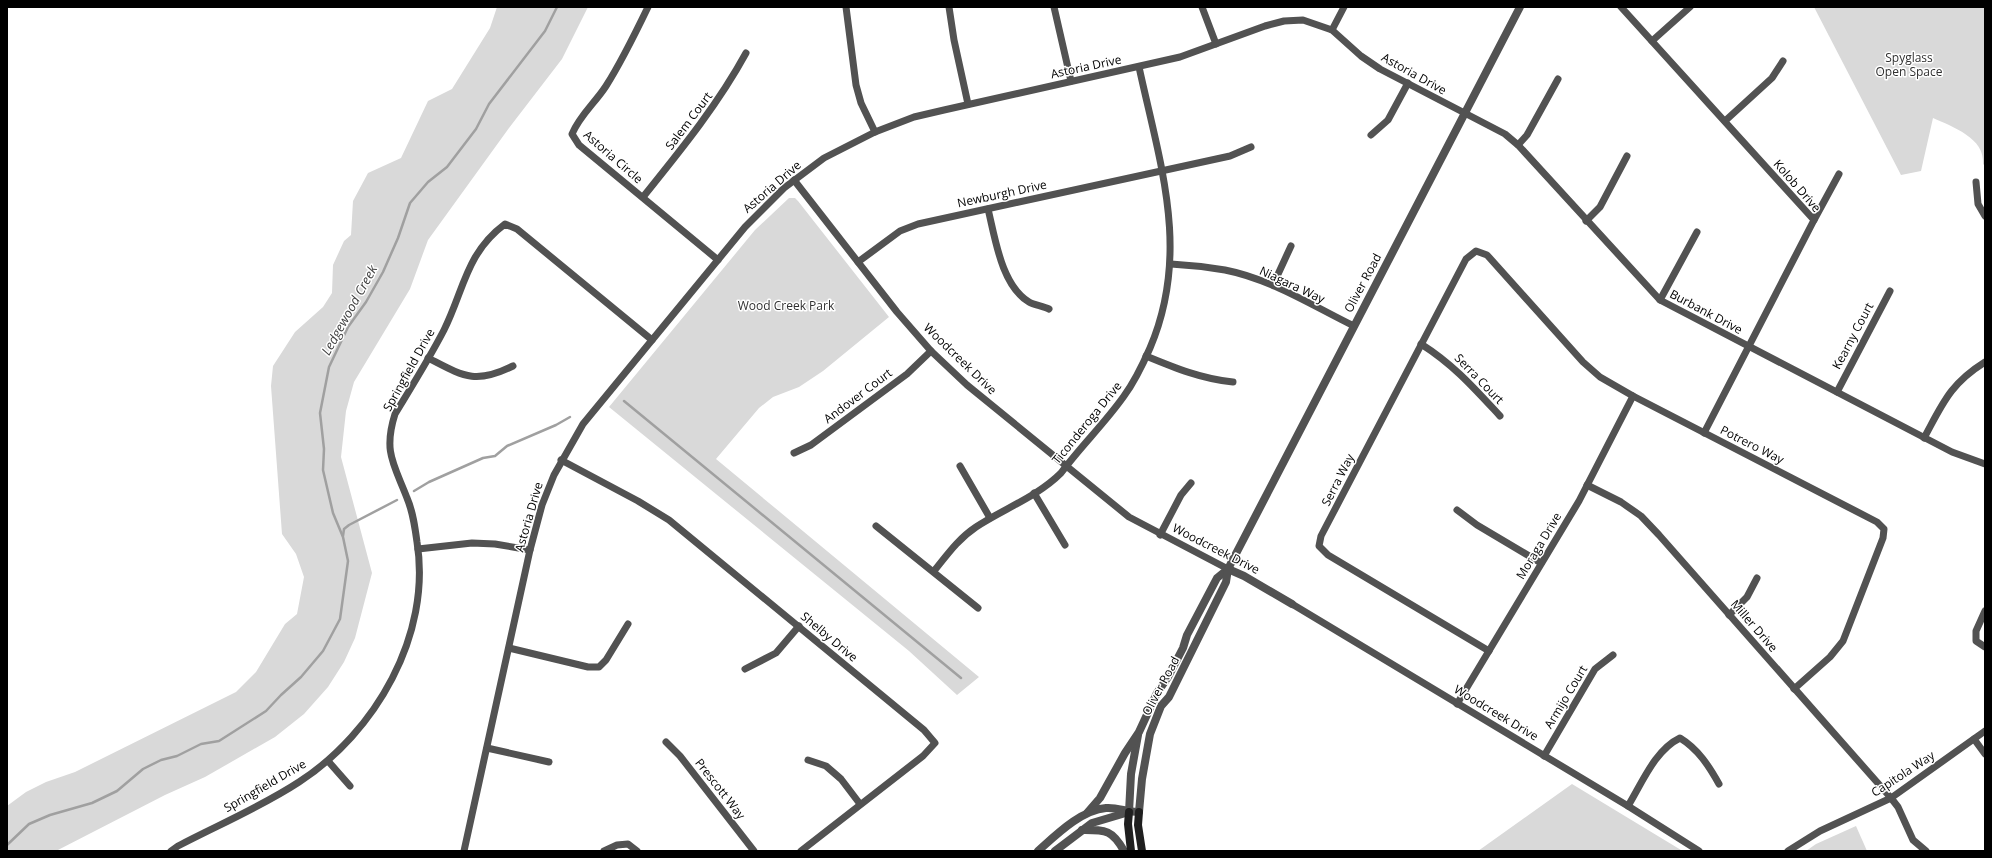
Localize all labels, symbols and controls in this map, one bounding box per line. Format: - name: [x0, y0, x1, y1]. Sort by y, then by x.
- street label: Astoria Drive: [1379, 49, 1450, 99]
- park label: Spyglass Open Space: [1876, 49, 1943, 80]
- street label: Astoria Drive: [1049, 51, 1123, 82]
- street label: Salem Court: [661, 88, 716, 153]
- street label: Astoria Circle: [580, 126, 647, 187]
- street label: Astoria Drive: [739, 156, 805, 217]
- street label: Kolob Drive: [1770, 156, 1825, 216]
- street label: Newburgh Drive: [956, 176, 1048, 211]
- street label: Oliver Road: [1340, 250, 1385, 315]
- water label: Ledgewood Creek: [317, 261, 382, 358]
- street label: Niagara Way: [1257, 262, 1329, 308]
- street label: Burbank Drive: [1667, 285, 1746, 338]
- park label: Wood Creek Park: [738, 297, 835, 314]
- street label: Kearny Court: [1828, 299, 1877, 372]
- street label: Woodcreek Drive: [920, 319, 1001, 398]
- street label: Springfield Drive: [379, 325, 439, 414]
- street label: Serra Court: [1451, 350, 1508, 408]
- street label: Andover Court: [820, 364, 895, 427]
- street label: Ticonderoga Drive: [1048, 378, 1125, 468]
- street label: Potrero Way: [1717, 421, 1788, 468]
- street label: Serra Way: [1317, 450, 1358, 509]
- street label: Astoria Drive: [510, 480, 547, 554]
- street label: Moraga Drive: [1512, 509, 1565, 582]
- street label: Woodcreek Drive: [1170, 519, 1263, 578]
- street label: Miller Drive: [1727, 596, 1782, 656]
- street label: Shelby Drive: [797, 608, 862, 666]
- street label: Oliver Road: [1138, 653, 1183, 718]
- street label: Armijo Court: [1540, 662, 1591, 732]
- street label: Woodcreek Drive: [1451, 681, 1542, 745]
- street label: Capitola Way: [1868, 746, 1939, 800]
- street label: Springfield Drive: [220, 755, 309, 816]
- street label: Prescott Way: [691, 755, 750, 823]

